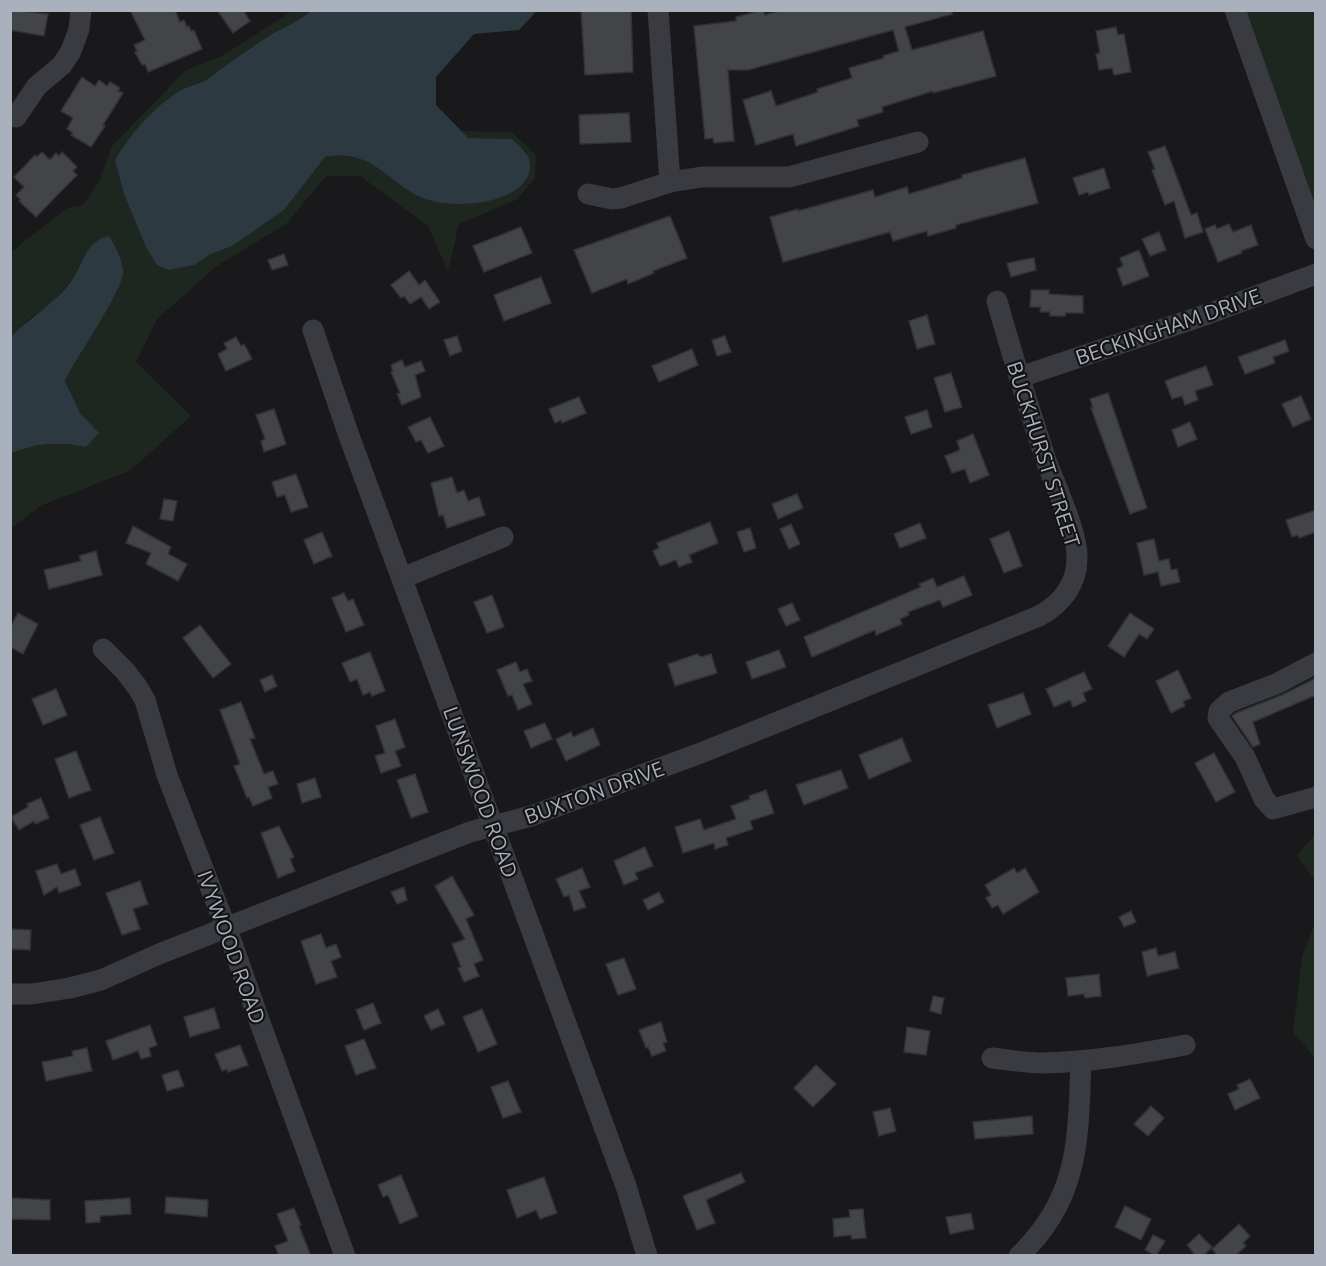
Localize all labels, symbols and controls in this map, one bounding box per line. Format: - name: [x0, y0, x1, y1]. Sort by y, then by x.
- street label: BECKINGHAM DRIVE: [1072, 283, 1264, 369]
- street label: BUCKHURST STREET: [1003, 358, 1085, 550]
- street label: LUNSWOOD ROAD: [439, 703, 523, 881]
- street label: BUXTON DRIVE: [521, 756, 667, 828]
- street label: IVYWOOD ROAD: [193, 867, 271, 1027]

